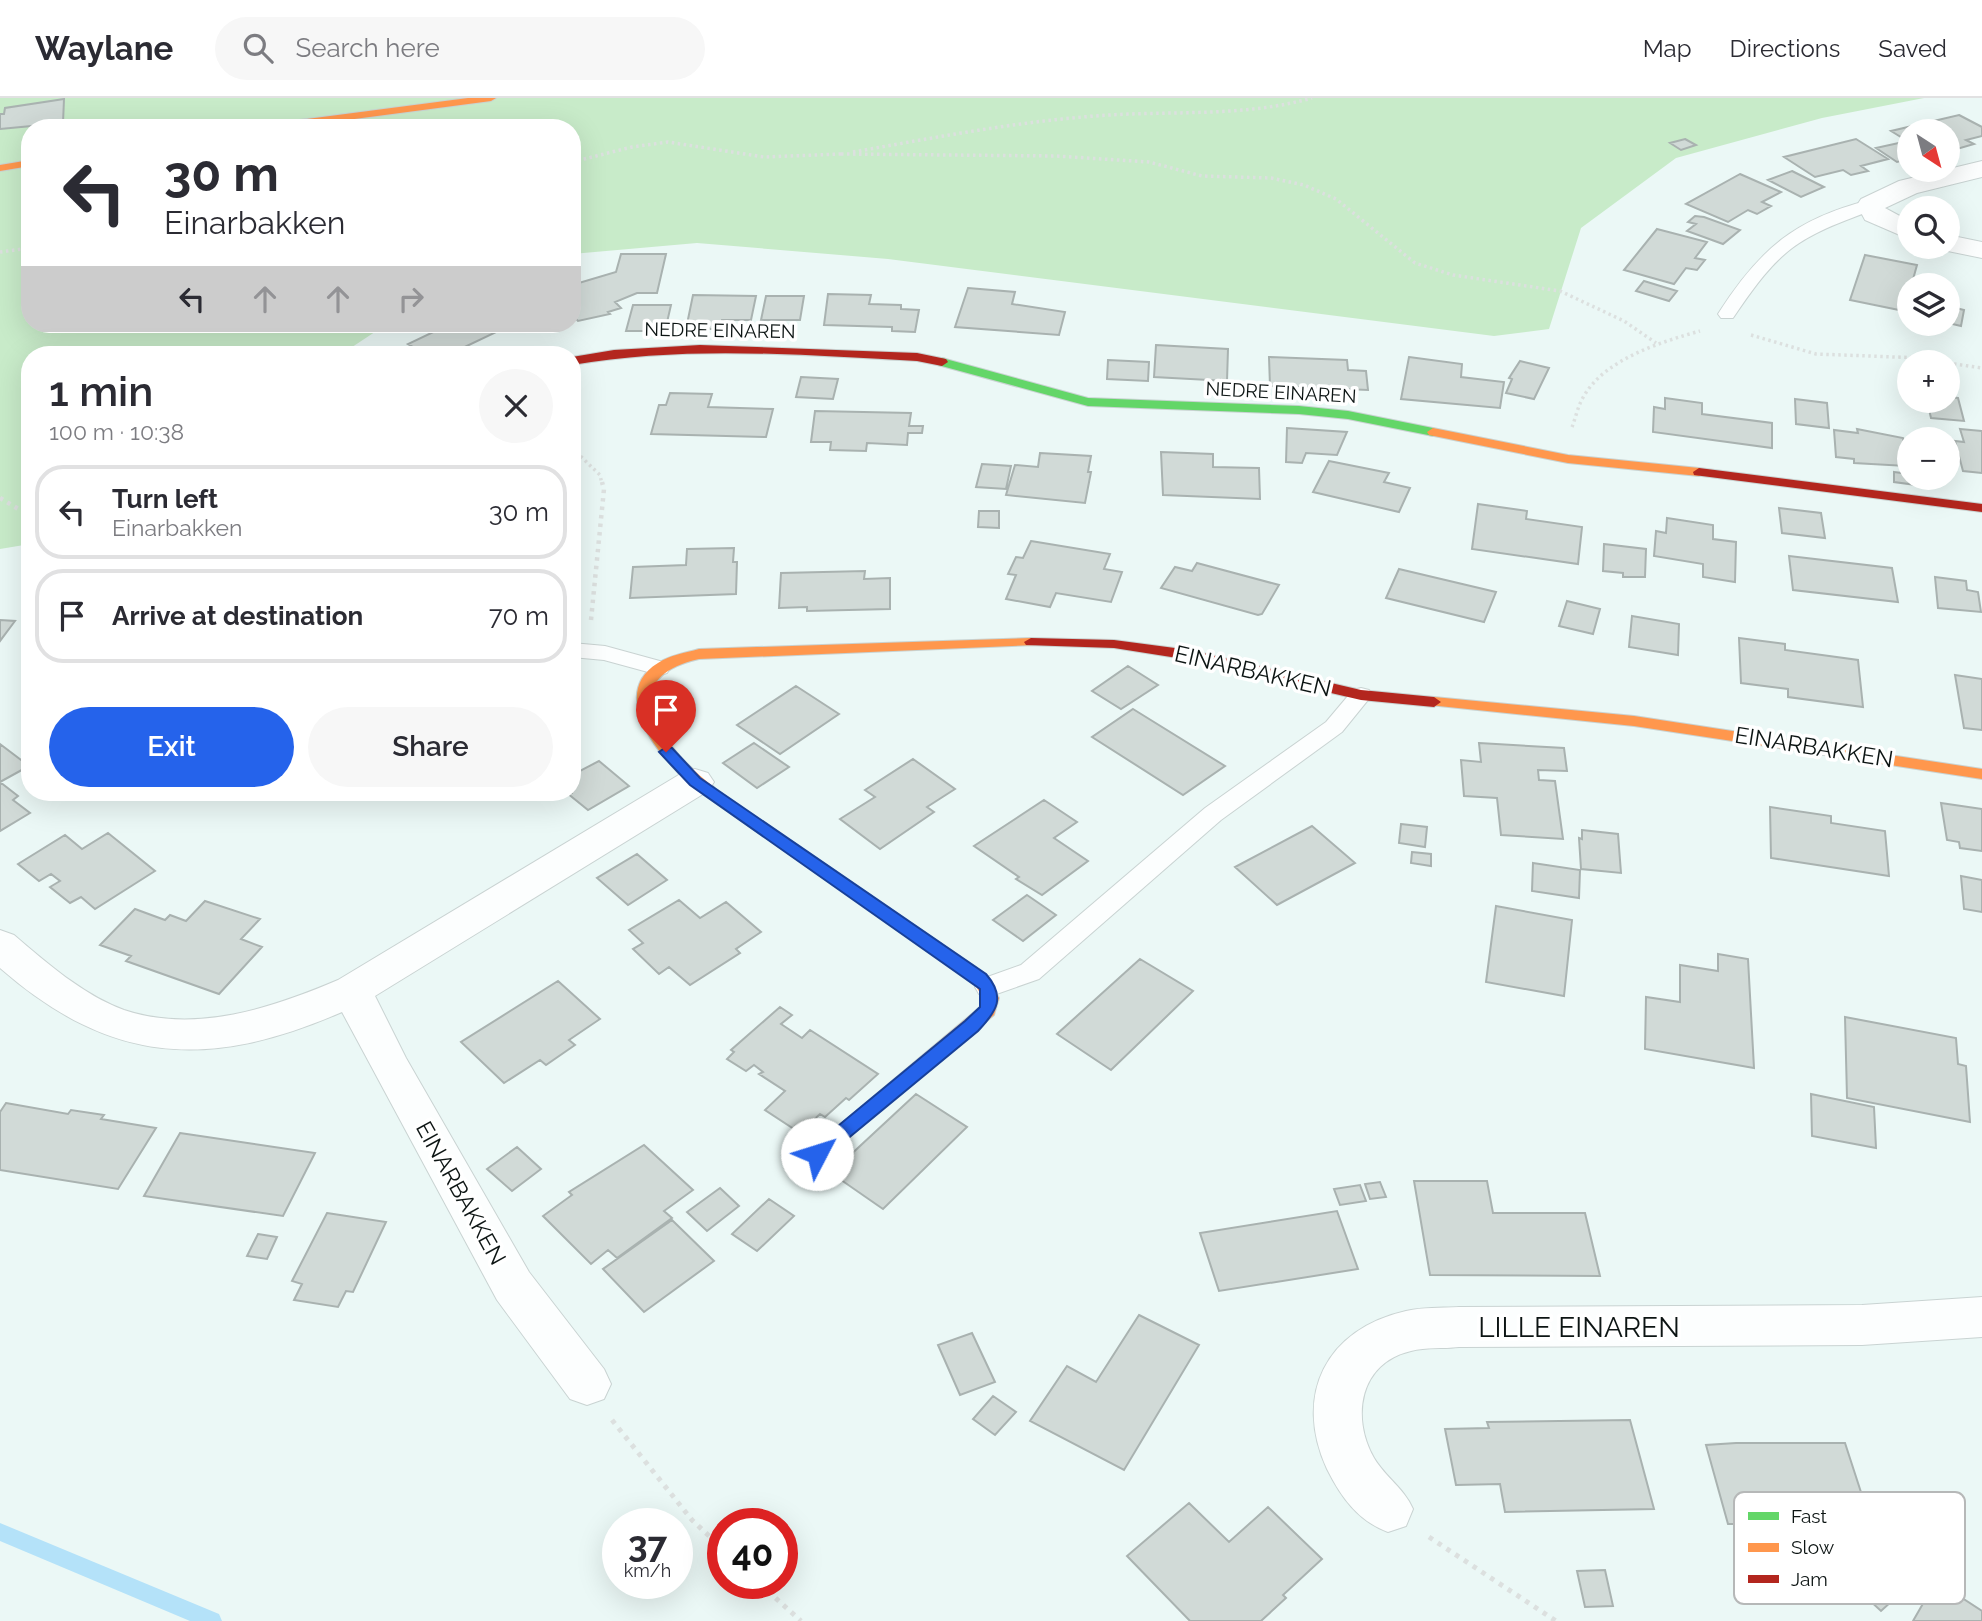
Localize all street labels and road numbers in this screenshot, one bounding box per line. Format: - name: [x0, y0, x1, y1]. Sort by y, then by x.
- street label: NEDRE EINAREN: [644, 318, 796, 342]
- street label: NEDRE EINAREN: [1205, 377, 1357, 407]
- street label: EINARBAKKEN: [1172, 639, 1334, 702]
- street label: EINARBAKKEN: [1733, 721, 1895, 772]
- street label: EINARBAKKEN: [411, 1116, 512, 1269]
- street label: LILLE EINAREN: [1478, 1311, 1680, 1344]

